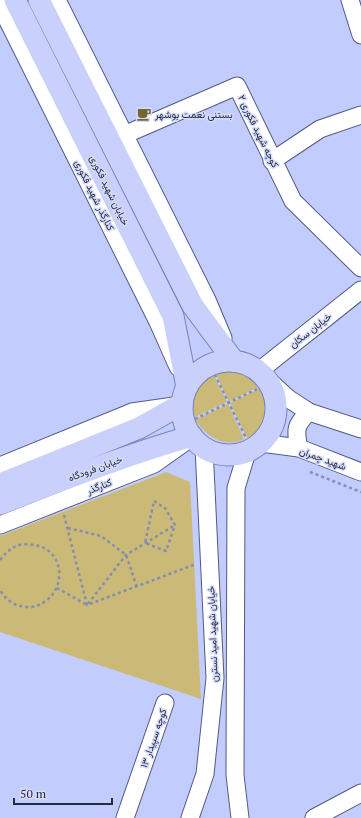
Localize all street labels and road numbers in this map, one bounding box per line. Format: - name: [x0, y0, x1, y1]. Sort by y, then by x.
- street label: کوچه شهید فکوری ۲: [234, 93, 282, 171]
- street label: خیابان شهید فکوری: [87, 153, 132, 228]
- street label: کنارگذر شهید فکوری: [72, 158, 118, 233]
- street label: خیابان سکان: [287, 310, 334, 351]
- street label: شهید چمران: [297, 444, 348, 474]
- street label: خیابان فرودگاه: [66, 453, 124, 484]
- street label: کنارگذر: [84, 475, 114, 498]
- street label: خیابان شهید امید نسترن: [204, 585, 221, 682]
- street label: کوچه سپیدار ۱۳: [137, 706, 171, 770]

